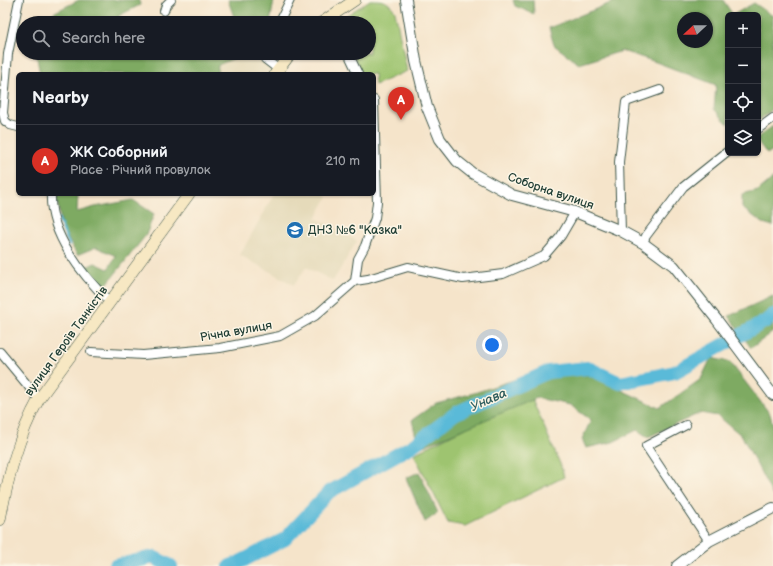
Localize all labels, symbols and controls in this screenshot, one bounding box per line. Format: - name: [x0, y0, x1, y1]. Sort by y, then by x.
- north arrow: [677, 12, 713, 48]
- map controls: [725, 12, 761, 156]
- button: +: [725, 12, 761, 48]
- search box: [16, 16, 376, 60]
- icon: search: [30, 27, 52, 49]
- text: Search here: [62, 29, 145, 48]
- button: −: [725, 48, 761, 84]
- button: locate: [725, 84, 761, 120]
- pin: A: [388, 87, 414, 120]
- text: Nearby: [32, 88, 89, 108]
- button: layers: [725, 120, 761, 156]
- text: ЖК Соборний: [70, 143, 168, 162]
- text: A: [41, 153, 49, 169]
- text: 210 m: [326, 153, 360, 169]
- text: Place · Річний провулок: [70, 162, 211, 178]
- street label: Соборна вулиця: [506, 170, 596, 213]
- school or university icon: ДНЗ №6 "Казка": [285, 220, 305, 240]
- place label: ДНЗ №6 "Казка": [308, 223, 402, 238]
- street label: вулиця Героїв Танкістів: [22, 283, 112, 399]
- street label: Річна вулиця: [199, 318, 274, 345]
- your location: [482, 335, 502, 355]
- water label: Унава: [468, 385, 509, 415]

